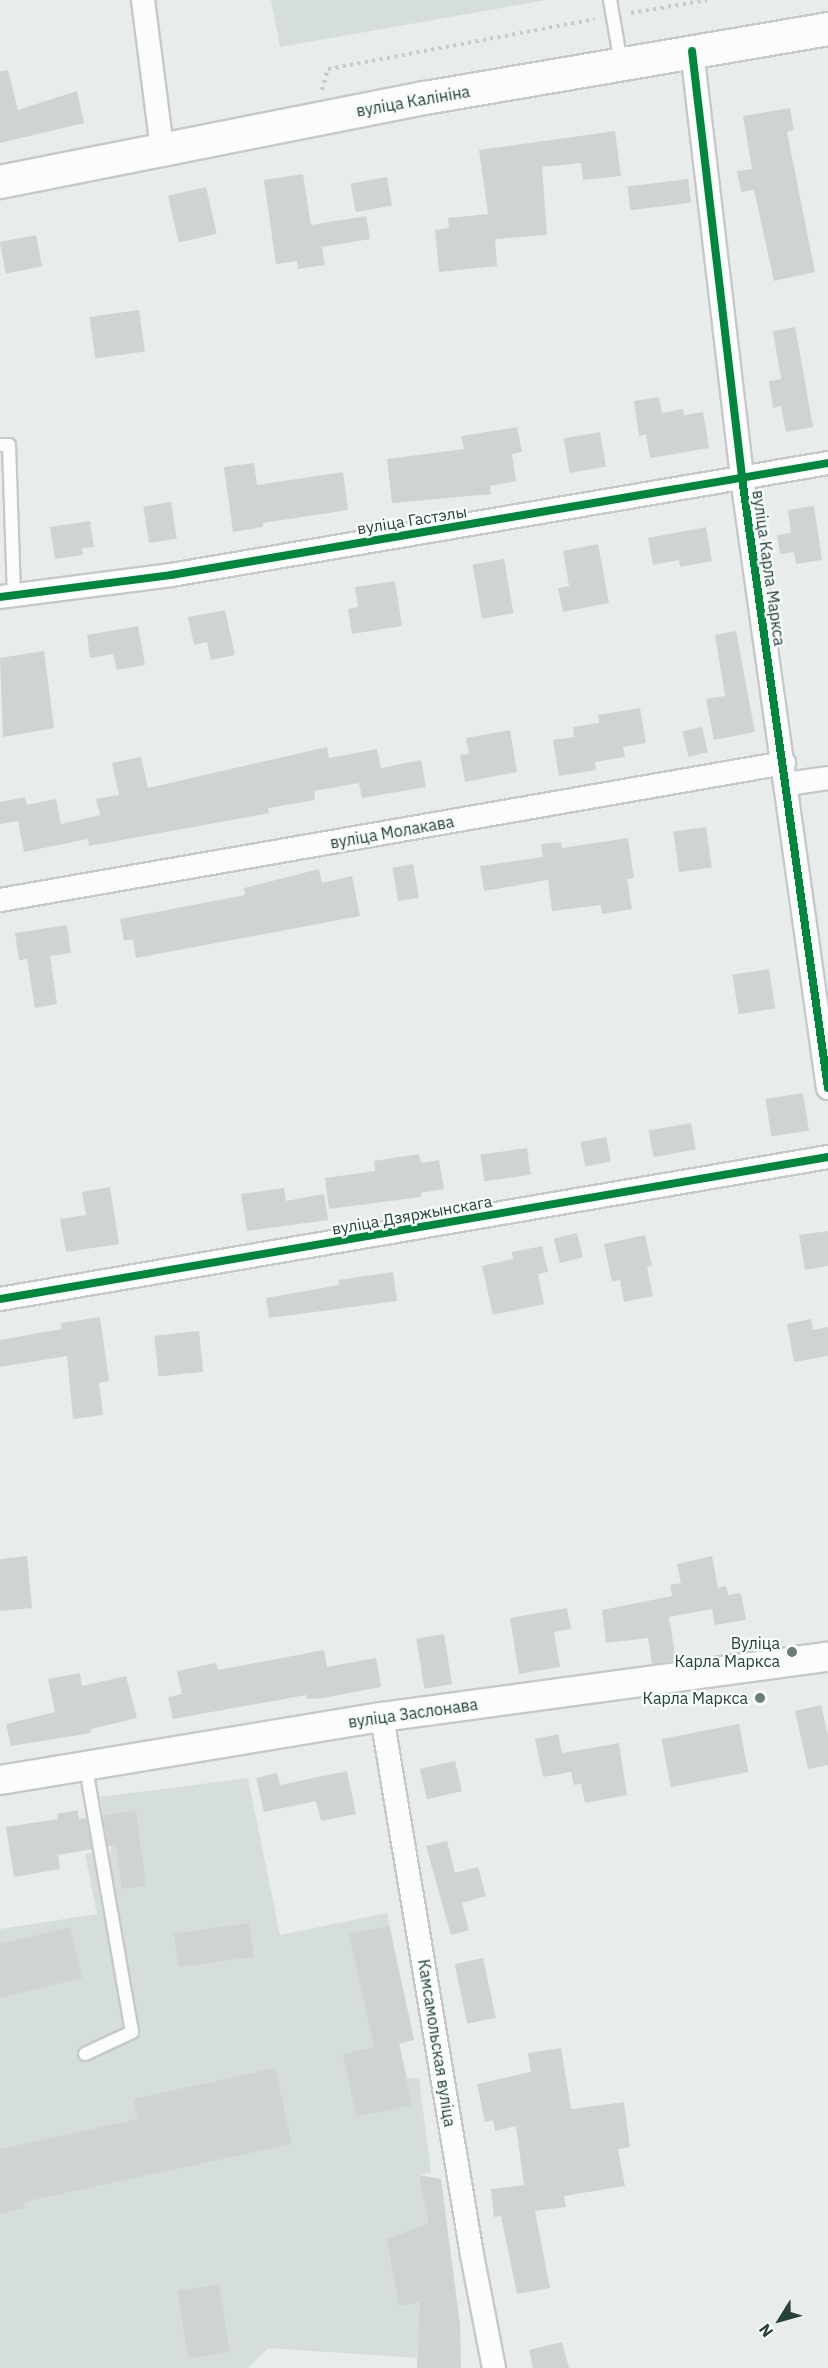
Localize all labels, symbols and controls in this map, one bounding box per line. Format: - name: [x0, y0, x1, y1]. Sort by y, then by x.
- street label: вуліца Калініна: [355, 82, 471, 120]
- street label: вуліца Карла Маркса: [749, 489, 789, 647]
- street label: вуліца Гастэлы: [356, 502, 468, 538]
- street label: вуліца Молакава: [329, 812, 455, 852]
- street label: вуліца Дзяржынскага: [330, 1191, 494, 1239]
- place label: Вуліца Карла Маркса: [674, 1633, 780, 1671]
- marker: Вуліца Карла Маркса: [785, 1645, 799, 1659]
- place label: Карла Маркса: [642, 1688, 748, 1708]
- marker: Карла Маркса: [753, 1691, 767, 1705]
- street label: вуліца Заслонава: [347, 1694, 479, 1732]
- street label: Камсамольская вуліца: [414, 1958, 460, 2128]
- north arrow: [750, 2290, 810, 2350]
- text: N: [754, 2320, 777, 2341]

